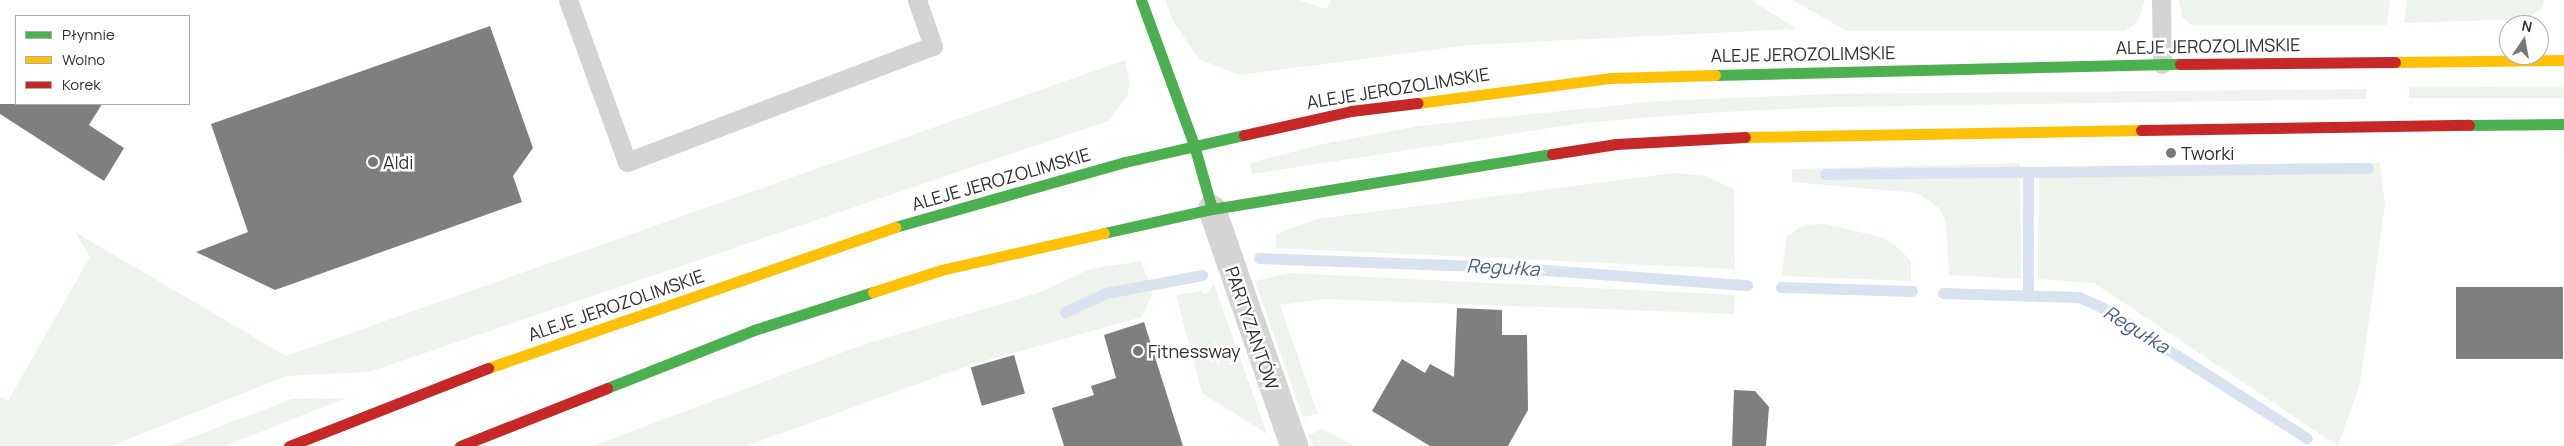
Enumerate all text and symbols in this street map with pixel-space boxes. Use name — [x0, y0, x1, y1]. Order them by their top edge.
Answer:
legend — [15, 15, 190, 105]
north arrow — [2499, 15, 2549, 65]
text: N — [2520, 15, 2534, 36]
text: Płynnie — [62, 24, 115, 45]
street label: ALEJE JEROZOLIMSKIE — [2115, 34, 2301, 58]
street label: ALEJE JEROZOLIMSKIE — [1710, 42, 1896, 66]
text: Wolno — [62, 49, 105, 70]
street label: ALEJE JEROZOLIMSKIE — [1305, 63, 1491, 113]
text: Korek — [62, 74, 101, 95]
place label: Tworki — [2181, 142, 2234, 164]
street label: ALEJE JEROZOLIMSKIE — [909, 143, 1093, 215]
marker: Tworki — [2165, 147, 2177, 159]
place label: Aldi — [383, 151, 413, 173]
marker: Aldi — [367, 156, 379, 168]
water label: Regułka — [1466, 255, 1540, 281]
street label: PARTYZANTÓW — [1221, 264, 1283, 392]
street label: ALEJE JEROZOLIMSKIE — [525, 265, 707, 345]
water label: Regułka — [2099, 301, 2173, 359]
place label: Fitnessway — [1148, 340, 1240, 362]
marker: Fitnessway — [1132, 345, 1144, 357]

